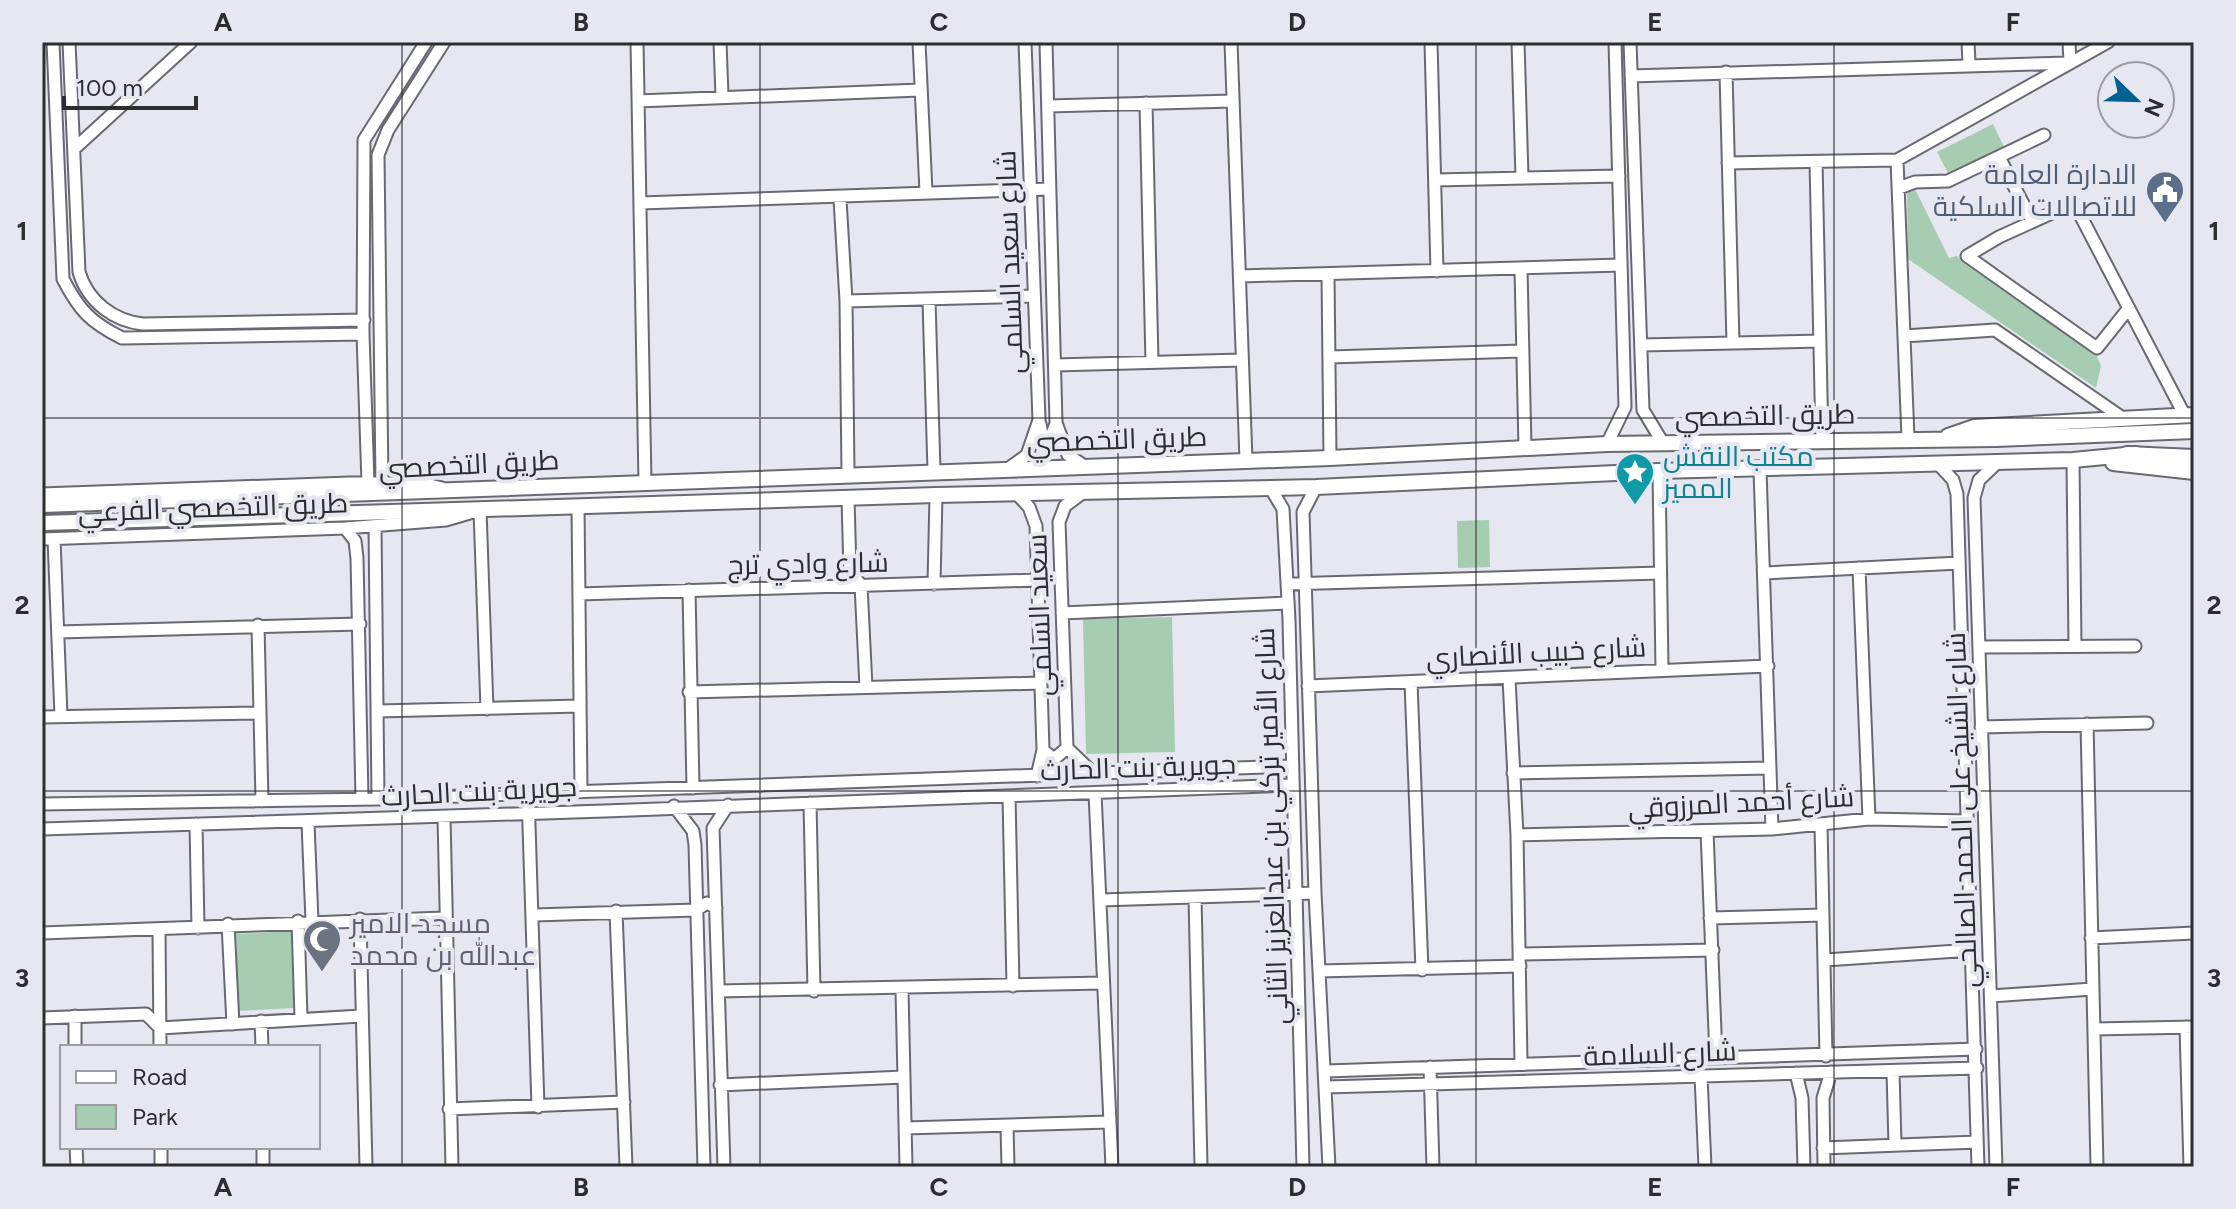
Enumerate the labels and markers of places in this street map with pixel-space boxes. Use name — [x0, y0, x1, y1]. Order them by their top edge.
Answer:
place label: الادارة العامة للاتصالات السلكية — [1933, 157, 2137, 223]
public building icon: الادارة العامة للاتصالات السلكية — [2144, 169, 2186, 224]
place label: مكتب النقش المميز — [1661, 439, 1814, 505]
place icon: مكتب النقش المميز — [1614, 451, 1656, 506]
place label: مسجد الامير عبدالله بن محمد — [348, 906, 536, 972]
mosque icon: مسجد الامير عبدالله بن محمد — [301, 918, 343, 973]

